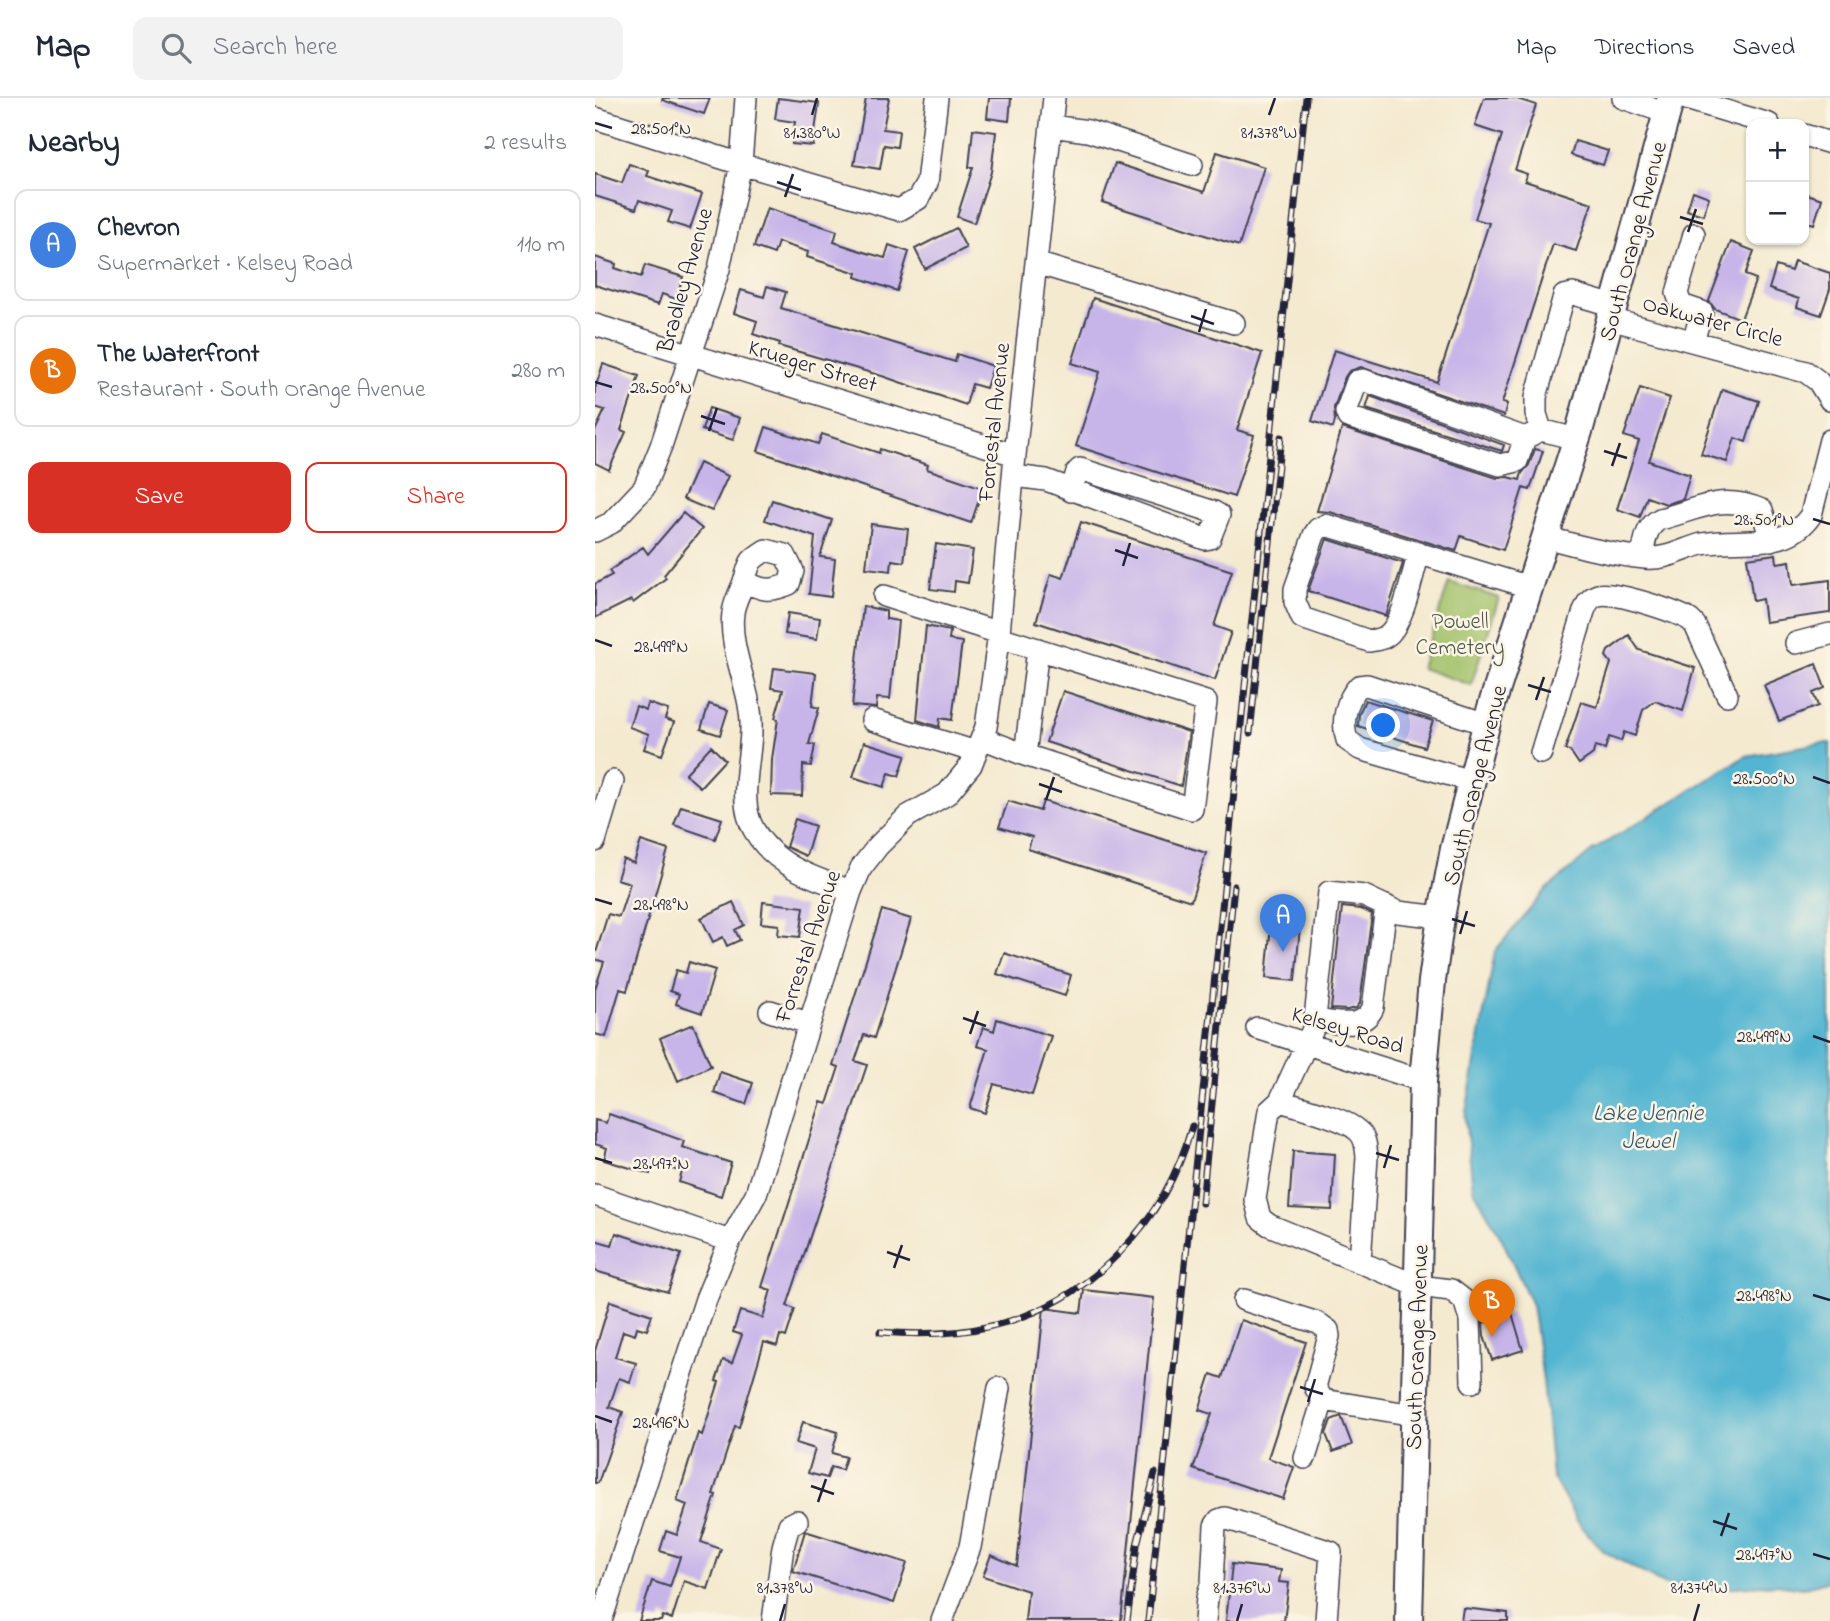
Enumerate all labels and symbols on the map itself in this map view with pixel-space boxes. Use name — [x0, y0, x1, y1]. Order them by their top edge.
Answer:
text: 28.501°N — [631, 117, 691, 143]
text: 81.380°W — [784, 121, 840, 147]
text: 81.378°W — [1241, 121, 1297, 147]
street label: South Orange Avenue — [1592, 138, 1678, 345]
street label: Bradley Avenue — [650, 204, 725, 359]
street label: Oakwater Circle — [1638, 288, 1787, 357]
street label: Krueger Street — [743, 332, 881, 404]
street label: Forrestal Avenue — [971, 340, 1020, 504]
text: 28.500°N — [630, 376, 692, 402]
text: 28.501°N — [1734, 508, 1794, 534]
park label: Powell Cemetery — [1415, 606, 1505, 667]
text: 28.499°N — [634, 635, 688, 661]
street label: South Orange Avenue — [1436, 681, 1518, 889]
your location — [1366, 708, 1400, 742]
text: 28.500°N — [1733, 767, 1795, 793]
street label: Forrestal Avenue — [767, 865, 851, 1029]
text: 28.498°N — [633, 893, 689, 919]
pin: A — [1260, 894, 1306, 952]
street label: Kelsey Road — [1286, 999, 1408, 1066]
text: 28.499°N — [1737, 1025, 1791, 1051]
water label: Lake Jennie Jewel — [1593, 1097, 1704, 1160]
text: 28.497°N — [633, 1152, 689, 1178]
street label: South Orange Avenue — [1398, 1243, 1440, 1450]
pin: B — [1469, 1279, 1515, 1337]
text: 28.498°N — [1736, 1284, 1792, 1310]
text: 28.496°N — [632, 1411, 690, 1437]
text: 28.497°N — [1736, 1543, 1792, 1569]
text: 81.378°W — [757, 1576, 813, 1602]
text: 81.376°W — [1213, 1576, 1271, 1602]
text: 81.374°W — [1670, 1576, 1728, 1602]

